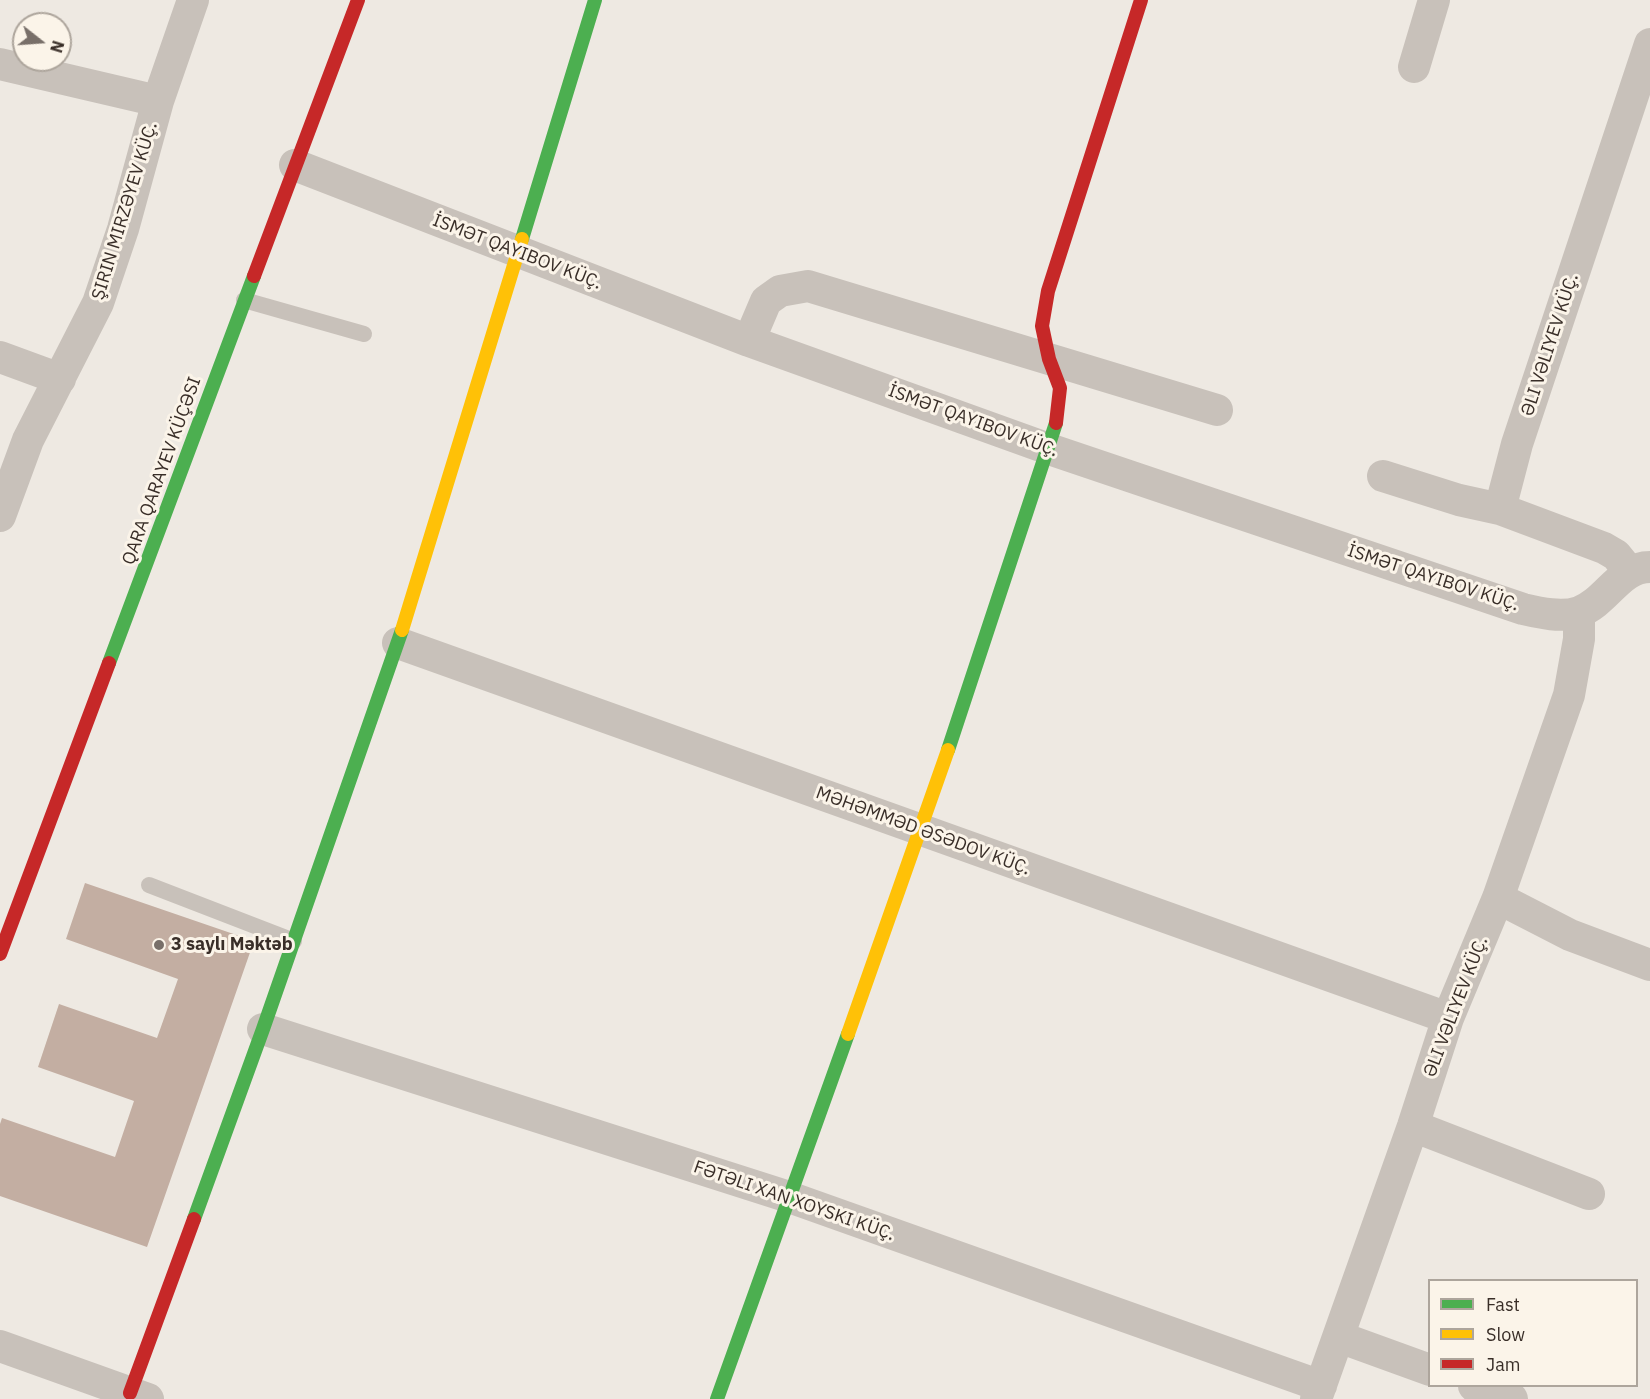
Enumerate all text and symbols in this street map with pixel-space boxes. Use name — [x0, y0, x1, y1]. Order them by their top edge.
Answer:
north arrow — [12, 12, 72, 72]
text: N — [46, 38, 69, 55]
street label: ŞIRIN MIRZƏYEV KÜÇ. — [88, 119, 162, 303]
street label: İSMƏT QAYIBOV KÜÇ. — [429, 210, 605, 294]
street label: ƏLI VƏLIYEV KÜÇ. — [1517, 271, 1583, 419]
street label: QARA QARAYEV KÜÇƏSI — [118, 374, 206, 568]
street label: İSMƏT QAYIBOV KÜÇ. — [885, 380, 1061, 462]
street label: İSMƏT QAYIBOV KÜÇ. — [1344, 540, 1522, 616]
street label: MƏHƏMMƏD ƏSƏDOV KÜÇ. — [813, 782, 1033, 880]
place label: 3 saylı Məktəb — [171, 934, 293, 956]
street label: ƏLI VƏLIYEV KÜÇ. — [1419, 934, 1493, 1080]
marker: 3 saylı Məktəb — [152, 938, 166, 952]
street label: FƏTƏLI XAN XOYSKI KÜÇ. — [691, 1156, 897, 1246]
legend — [1428, 1279, 1638, 1387]
text: Fast — [1486, 1293, 1520, 1316]
text: Slow — [1486, 1323, 1525, 1346]
text: Jam — [1486, 1353, 1521, 1376]

